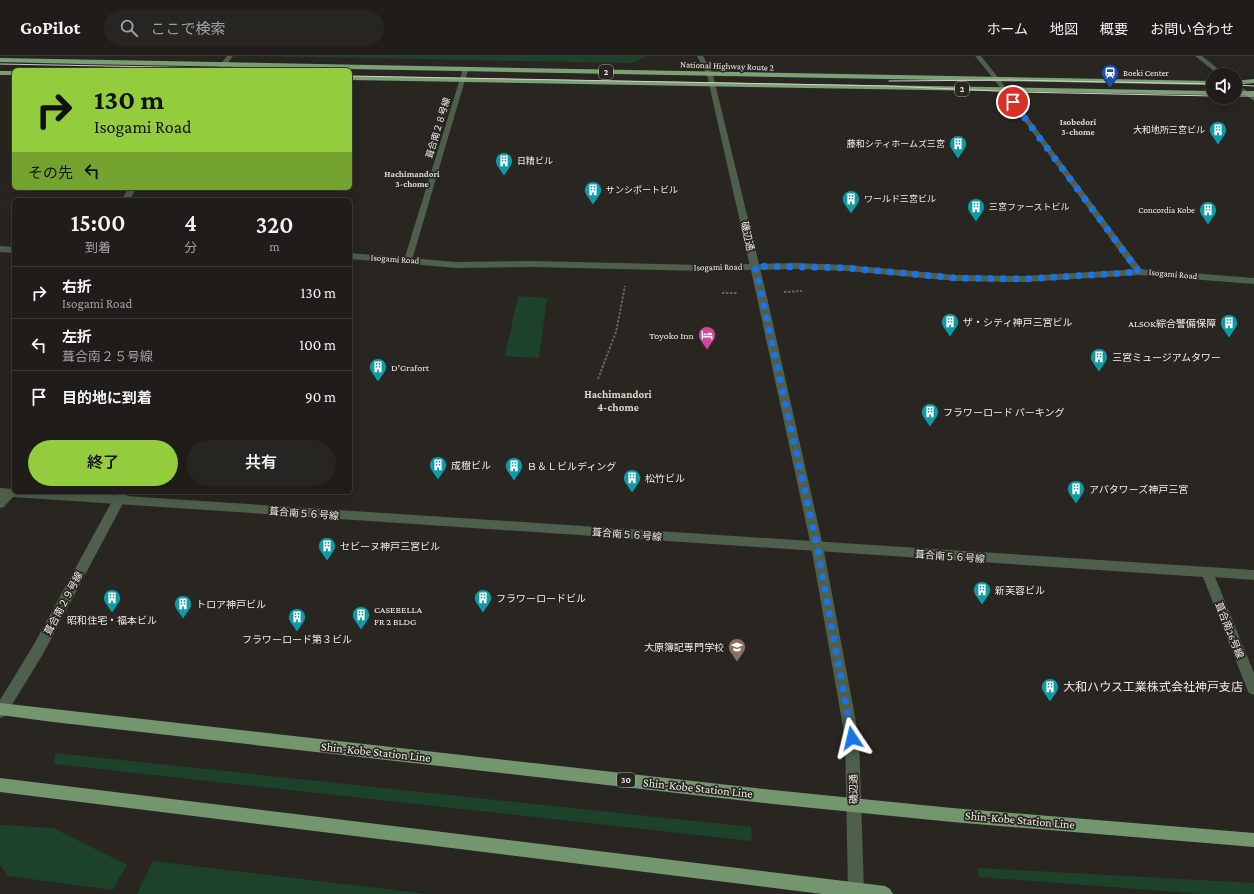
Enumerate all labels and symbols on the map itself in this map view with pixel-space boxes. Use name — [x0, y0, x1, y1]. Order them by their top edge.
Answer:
street label: National Highway Route 2 — [680, 59, 774, 73]
station icon: Boeki Center — [1100, 63, 1120, 88]
road number: 2 — [599, 65, 613, 79]
place label: Boeki Center — [1123, 68, 1170, 78]
road number: 2 — [955, 82, 969, 96]
pin — [996, 85, 1030, 119]
street label: 葺合南２８号線 — [424, 95, 452, 160]
district label: Isobedori 3-chome — [1060, 117, 1097, 137]
building icon: 大和地所三宮ビル — [1208, 120, 1228, 145]
place label: 大和地所三宮ビル — [1133, 125, 1205, 135]
building icon: 藤和シティホームズ三宮 — [948, 134, 968, 159]
place label: 藤和シティホームズ三宮 — [847, 139, 945, 149]
building icon: 日精ビル — [494, 151, 514, 176]
place label: 日精ビル — [517, 155, 553, 166]
district label: Hachimandori 3-chome — [384, 169, 440, 189]
building icon: サンシポートビル — [583, 180, 603, 205]
place label: サンシポートビル — [606, 185, 678, 195]
building icon: ワールド三宮ビル — [841, 189, 861, 214]
place label: ワールド三宮ビル — [864, 194, 936, 204]
building icon: 三宮ファーストビル — [966, 197, 986, 222]
building icon: Concordia Kobe — [1198, 200, 1218, 225]
place label: 三宮ファーストビル — [989, 202, 1070, 212]
place label: Concordia Kobe — [1138, 205, 1195, 215]
street label: 磯辺通 — [739, 220, 756, 252]
street label: Isogami Road — [370, 252, 420, 266]
street label: Isogami Road — [694, 262, 743, 272]
street label: Isogami Road — [1148, 267, 1198, 281]
building icon: ザ・シティ神戸三宮ビル — [940, 312, 960, 337]
building icon: ALSOK綜合警備保障 — [1219, 313, 1239, 338]
place label: ザ・シティ神戸三宮ビル — [963, 317, 1072, 328]
place label: ALSOK綜合警備保障 — [1128, 318, 1216, 329]
hotel icon: Toyoko Inn — [697, 325, 717, 350]
place label: Toyoko Inn — [649, 330, 695, 341]
building icon: 三宮ミュージアムタワー — [1089, 347, 1109, 372]
place label: 三宮ミュージアムタワー — [1112, 352, 1221, 363]
building icon: D'Grafort — [368, 357, 388, 382]
place label: D'Grafort — [391, 362, 430, 373]
district label: Hachimandori 4-chome — [584, 388, 653, 413]
building icon: フラワーロード パーキング — [920, 402, 940, 427]
place label: フラワーロード パーキング — [943, 407, 1065, 418]
building icon: 成樹ビル — [428, 455, 448, 480]
building icon: Ｂ＆Ｌビルディング — [504, 456, 524, 481]
place label: 成樹ビル — [451, 460, 491, 471]
place label: Ｂ＆Ｌビルディング — [527, 461, 616, 472]
building icon: 松竹ビル — [622, 468, 642, 493]
place label: 松竹ビル — [645, 473, 685, 484]
building icon: アパタワーズ神戸三宮 — [1066, 479, 1086, 504]
place label: アパタワーズ神戸三宮 — [1089, 484, 1188, 495]
street label: 葺合南５６号線 — [269, 506, 339, 521]
street label: 葺合南５６号線 — [592, 527, 662, 542]
building icon: セビーヌ神戸三宮ビル — [317, 536, 337, 561]
place label: セビーヌ神戸三宮ビル — [340, 541, 440, 552]
street label: 葺合南５６号線 — [915, 549, 985, 564]
street label: 葺合南２９号線 — [42, 570, 85, 637]
building icon: 新芙蓉ビル — [972, 580, 992, 605]
place label: 新芙蓉ビル — [995, 585, 1045, 596]
building icon: 昭和住宅・福本ビル — [102, 588, 122, 613]
building icon: フラワーロードビル — [473, 588, 493, 613]
place label: フラワーロードビル — [496, 593, 586, 604]
building icon: トロア神戸ビル — [173, 594, 193, 619]
place label: トロア神戸ビル — [196, 599, 266, 610]
street label: 葺合南26号線 — [1213, 600, 1246, 660]
place label: CASEBELLA FR 2 BLDG — [374, 604, 422, 627]
building icon: CASEBELLA FR 2 BLDG — [351, 605, 371, 630]
building icon: フラワーロード第３ビル — [287, 607, 307, 632]
place label: 昭和住宅・福本ビル — [67, 615, 157, 626]
place label: フラワーロード第３ビル — [242, 634, 352, 645]
school or university icon: 大原簿記専門学校 — [727, 637, 747, 662]
place label: 大原簿記専門学校 — [644, 642, 724, 653]
building icon: 大和ハウス工業株式会社神戸支店 — [1040, 677, 1060, 702]
place label: 大和ハウス工業株式会社神戸支店 — [1063, 680, 1243, 694]
position arrow — [831, 717, 873, 759]
street label: Shin-Kobe Station Line — [321, 739, 431, 765]
road number: 30 — [617, 773, 635, 787]
street label: 磯辺通 — [848, 774, 859, 804]
street label: Shin-Kobe Station Line — [643, 775, 753, 801]
street label: Shin-Kobe Station Line — [965, 808, 1075, 832]

